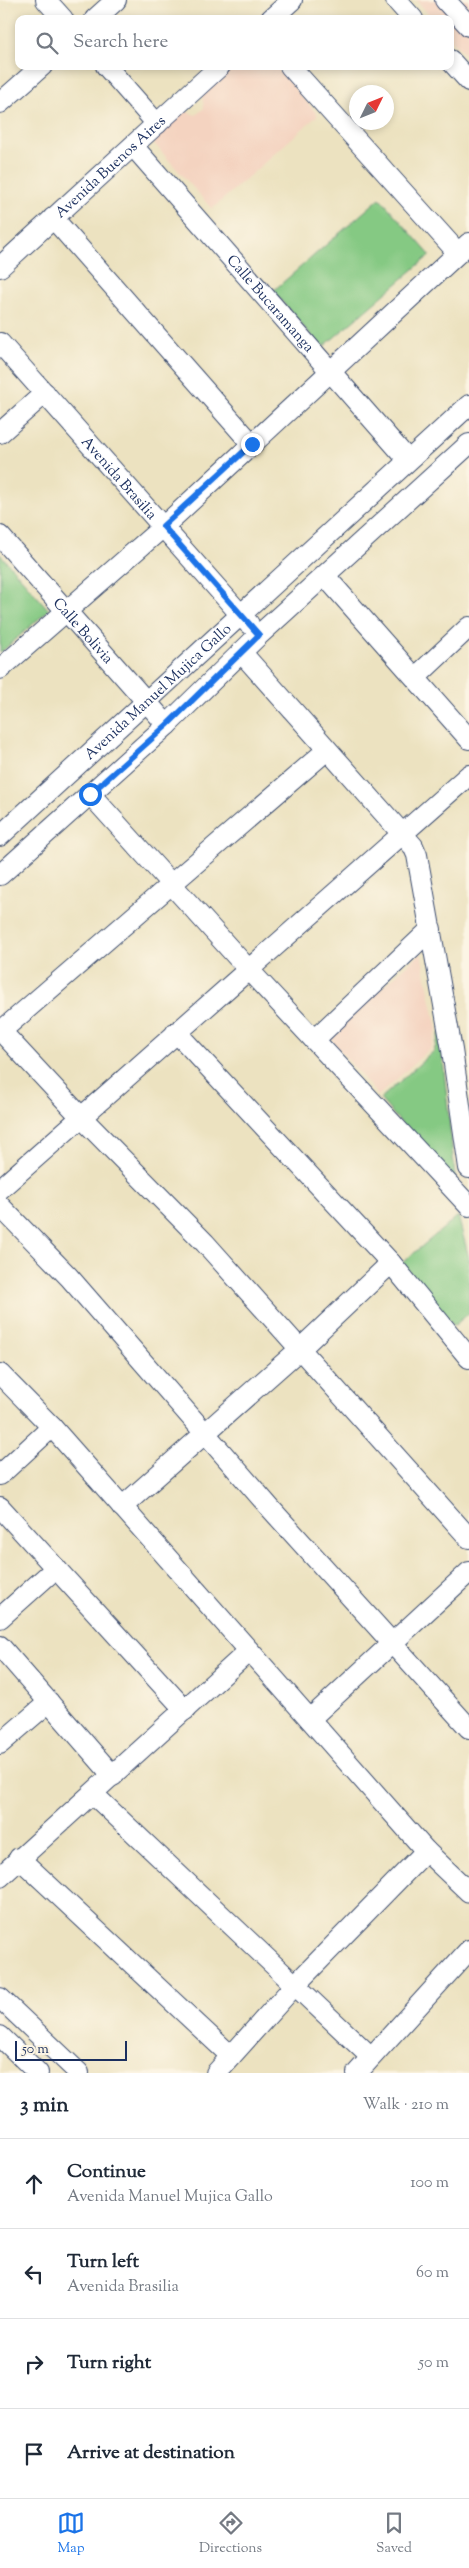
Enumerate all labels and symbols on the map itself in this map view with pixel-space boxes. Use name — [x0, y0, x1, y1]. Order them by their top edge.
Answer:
north arrow — [349, 85, 394, 130]
street label: Avenida Buenos Aires — [51, 111, 171, 224]
street label: Calle Bucaramanga — [221, 251, 318, 358]
street label: Avenida Brasilia — [76, 432, 161, 525]
route end — [241, 433, 264, 456]
street label: Calle Bolivia — [47, 594, 117, 669]
street label: Avenida Manuel Mujica Gallo — [80, 619, 237, 765]
route start — [79, 783, 102, 806]
scale bar — [15, 2038, 128, 2061]

